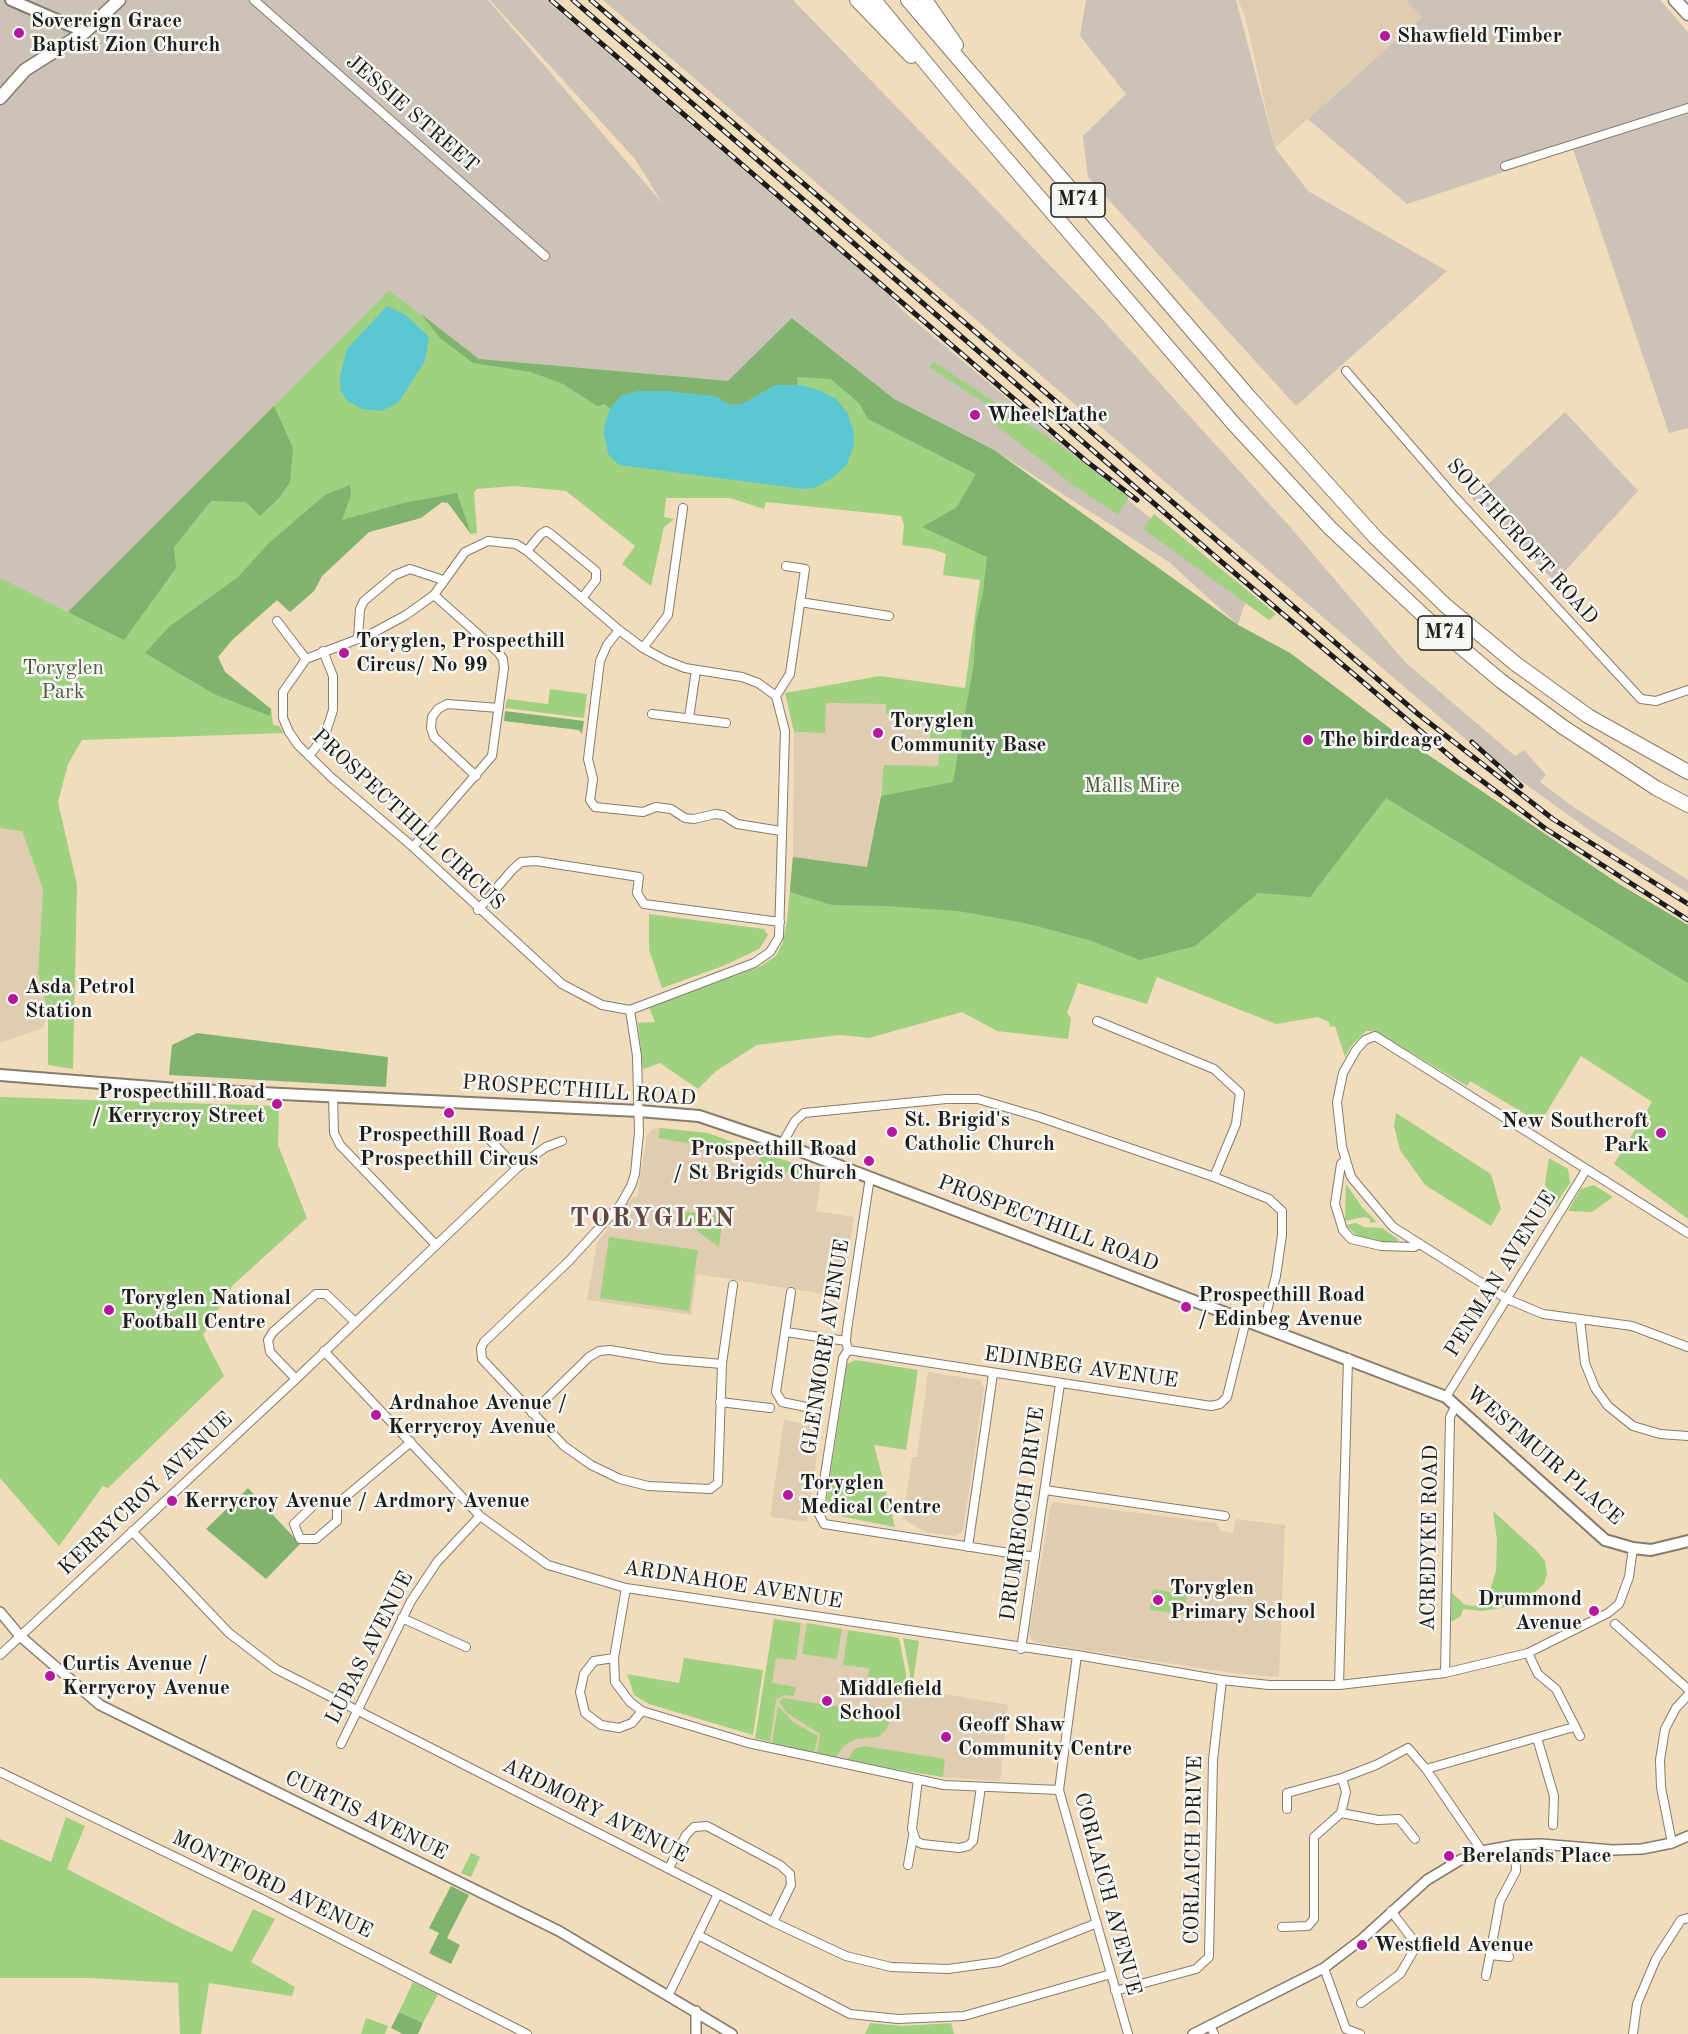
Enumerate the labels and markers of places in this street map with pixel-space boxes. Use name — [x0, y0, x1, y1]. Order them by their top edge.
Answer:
place label: Sovereign Grace Baptist Zion Church — [31, 8, 220, 58]
place label: Shawfield Timber — [1397, 23, 1562, 49]
marker: Sovereign Grace Baptist Zion Church — [12, 26, 26, 40]
marker: Shawfield Timber — [1378, 29, 1392, 43]
place label: Wheel Lathe — [987, 402, 1108, 428]
marker: Wheel Lathe — [968, 408, 982, 422]
place label: Toryglen, Prospecthill Circus/ No 99 — [356, 628, 565, 678]
marker: Toryglen, Prospecthill Circus/ No 99 — [337, 646, 351, 660]
place label: Toryglen Community Base — [890, 708, 1047, 758]
marker: Toryglen Community Base — [871, 726, 885, 740]
place label: The birdcage — [1320, 727, 1442, 753]
marker: The birdcage — [1301, 733, 1315, 747]
place label: Asda Petrol Station — [25, 974, 135, 1024]
marker: Asda Petrol Station — [6, 992, 20, 1006]
place label: Prospecthill Road / Kerrycroy Street — [92, 1079, 265, 1129]
marker: Prospecthill Road / Kerrycroy Street — [270, 1097, 284, 1111]
marker: Prospecthill Road / Prospecthill Circus — [442, 1106, 456, 1120]
place label: St. Brigid's Catholic Church — [904, 1107, 1055, 1157]
place label: New Southcroft Park — [1502, 1108, 1649, 1158]
place label: Prospecthill Road / Prospecthill Circus — [358, 1122, 540, 1172]
marker: St. Brigid's Catholic Church — [885, 1125, 899, 1139]
marker: New Southcroft Park — [1654, 1126, 1668, 1140]
place label: Prospecthill Road / St Brigids Church — [673, 1136, 857, 1186]
marker: Prospecthill Road / St Brigids Church — [862, 1154, 876, 1168]
place label: Prospecthill Road / Edinbeg Avenue — [1198, 1282, 1365, 1332]
place label: Toryglen National Football Centre — [121, 1285, 291, 1335]
marker: Prospecthill Road / Edinbeg Avenue — [1179, 1300, 1193, 1314]
marker: Toryglen National Football Centre — [102, 1303, 116, 1317]
place label: Ardnahoe Avenue / Kerrycroy Avenue — [388, 1390, 567, 1440]
marker: Ardnahoe Avenue / Kerrycroy Avenue — [369, 1408, 383, 1422]
place label: Toryglen Medical Centre — [800, 1470, 941, 1520]
place label: Kerrycroy Avenue / Ardmory Avenue — [184, 1488, 530, 1514]
marker: Toryglen Medical Centre — [781, 1488, 795, 1502]
marker: Kerrycroy Avenue / Ardmory Avenue — [165, 1494, 179, 1508]
place label: Toryglen Primary School — [1170, 1575, 1316, 1625]
place label: Drummond Avenue — [1478, 1586, 1582, 1636]
marker: Toryglen Primary School — [1151, 1593, 1165, 1607]
marker: Drummond Avenue — [1587, 1604, 1601, 1618]
place label: Curtis Avenue / Kerrycroy Avenue — [62, 1651, 230, 1701]
marker: Curtis Avenue / Kerrycroy Avenue — [43, 1669, 57, 1683]
place label: Middlefield School — [839, 1676, 942, 1726]
marker: Middlefield School — [820, 1694, 834, 1708]
place label: Geoff Shaw Community Centre — [958, 1712, 1132, 1762]
marker: Geoff Shaw Community Centre — [939, 1730, 953, 1744]
place label: Berelands Place — [1461, 1843, 1611, 1869]
marker: Berelands Place — [1442, 1849, 1456, 1863]
place label: Westfield Avenue — [1374, 1932, 1534, 1958]
marker: Westfield Avenue — [1355, 1938, 1369, 1952]

